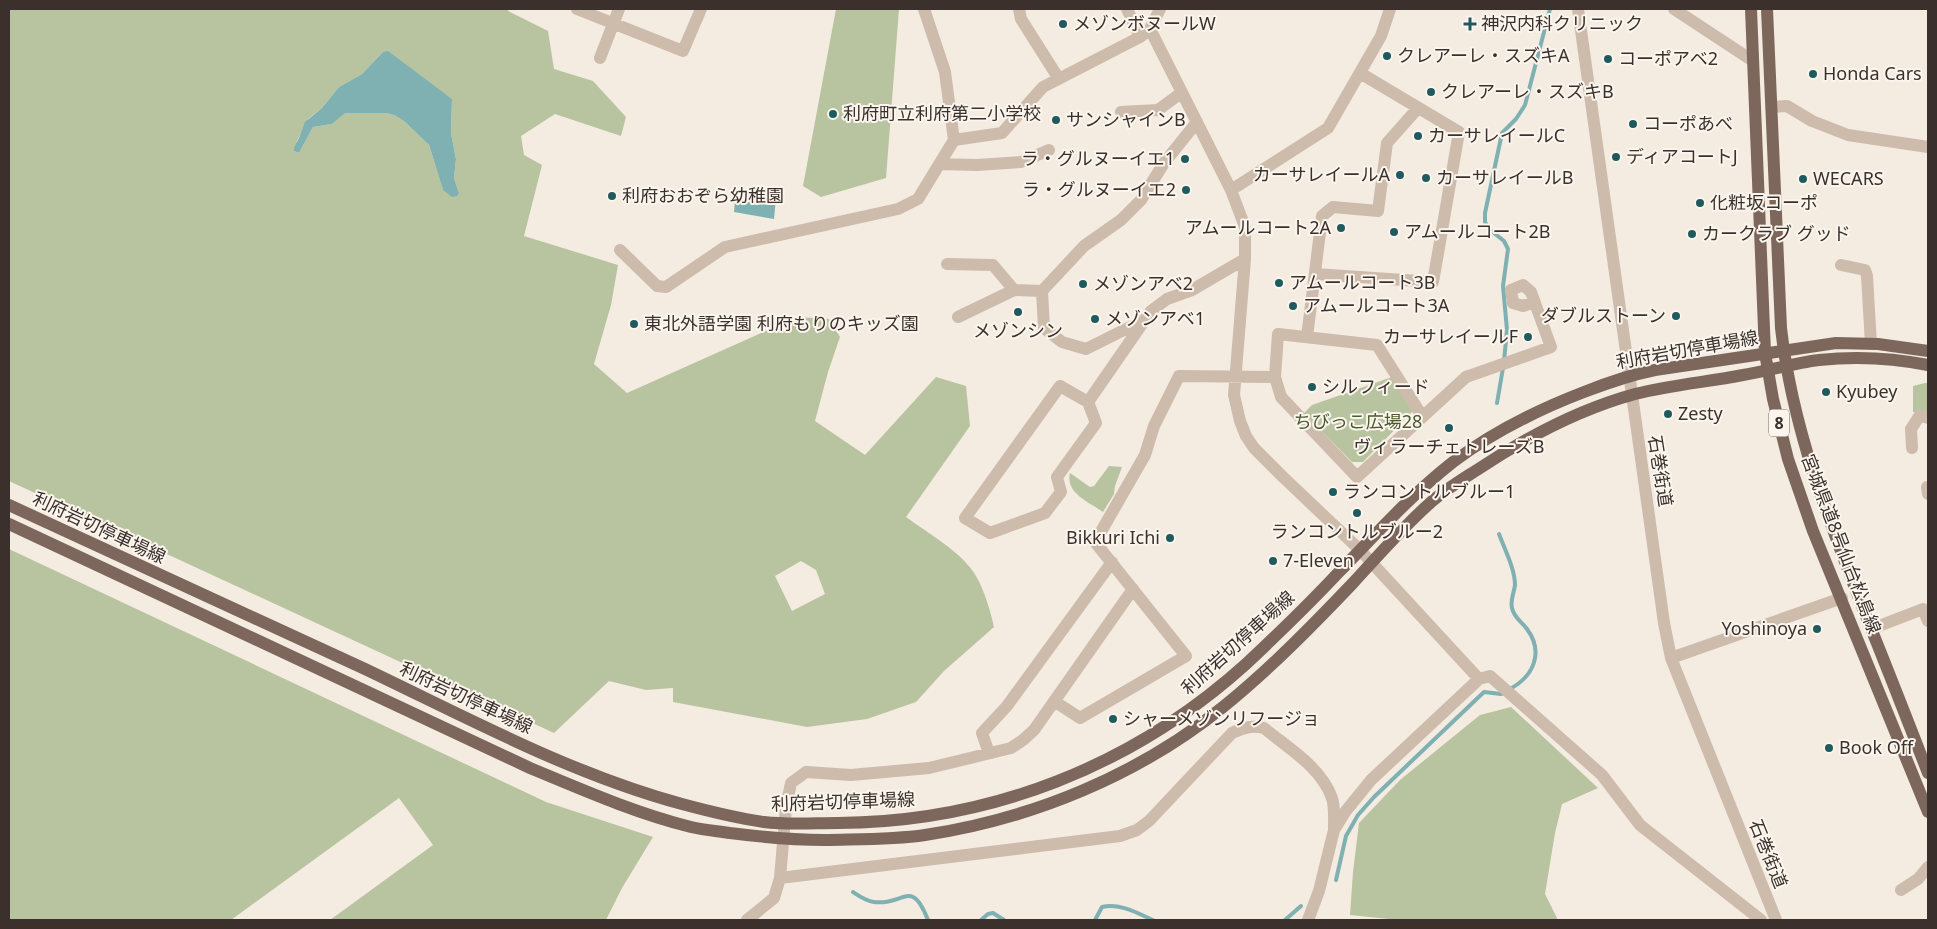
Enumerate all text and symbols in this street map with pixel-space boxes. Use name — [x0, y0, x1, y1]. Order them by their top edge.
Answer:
place label: メゾンボヌールW — [1073, 11, 1216, 35]
place label: 神沢内科クリニック — [1481, 11, 1643, 35]
marker: 神沢内科クリニック — [1463, 17, 1477, 31]
marker: メゾンボヌールW — [1057, 18, 1069, 30]
place label: クレアーレ・スズキA — [1397, 43, 1570, 67]
place label: コーポアベ2 — [1618, 46, 1718, 70]
marker: クレアーレ・スズキA — [1381, 50, 1393, 62]
marker: コーポアベ2 — [1602, 53, 1614, 65]
place label: Honda Cars — [1823, 61, 1922, 85]
marker: Honda Cars — [1807, 68, 1819, 80]
place label: クレアーレ・スズキB — [1441, 79, 1614, 103]
marker: クレアーレ・スズキB — [1425, 86, 1437, 98]
place label: 利府町立利府第二小学校 — [843, 101, 1041, 125]
place label: サンシャインB — [1066, 107, 1186, 131]
marker: 利府町立利府第二小学校 — [827, 108, 839, 120]
place label: コーポあべ — [1643, 111, 1733, 135]
marker: サンシャインB — [1050, 114, 1062, 126]
marker: コーポあべ — [1627, 118, 1639, 130]
place label: カーサレイールC — [1428, 123, 1565, 147]
marker: カーサレイールC — [1412, 130, 1424, 142]
place label: ディアコートJ — [1626, 144, 1738, 168]
place label: ラ・グルヌーイエ1 — [1021, 146, 1175, 170]
marker: ディアコートJ — [1610, 151, 1622, 163]
marker: ラ・グルヌーイエ1 — [1179, 153, 1191, 165]
place label: カーサレイールA — [1253, 162, 1390, 186]
place label: カーサレイールB — [1436, 165, 1573, 189]
place label: WECARS — [1813, 166, 1884, 190]
marker: カーサレイールA — [1394, 169, 1406, 181]
marker: カーサレイールB — [1420, 172, 1432, 184]
marker: WECARS — [1797, 173, 1809, 185]
place label: ラ・グルヌーイエ2 — [1022, 177, 1176, 201]
place label: 利府おおぞら幼稚園 — [622, 183, 784, 207]
marker: ラ・グルヌーイエ2 — [1180, 184, 1192, 196]
marker: 利府おおぞら幼稚園 — [606, 190, 618, 202]
place label: 化粧坂コーポ — [1710, 190, 1818, 214]
marker: 化粧坂コーポ — [1694, 197, 1706, 209]
place label: アムールコート2A — [1185, 215, 1331, 239]
place label: アムールコート2B — [1404, 219, 1550, 243]
place label: カークラブ グッド — [1702, 221, 1851, 245]
marker: アムールコート2A — [1335, 222, 1347, 234]
marker: アムールコート2B — [1388, 226, 1400, 238]
marker: カークラブ グッド — [1686, 228, 1698, 240]
place label: アムールコート3B — [1289, 270, 1435, 294]
place label: メゾンアベ2 — [1093, 271, 1193, 295]
marker: アムールコート3B — [1273, 277, 1285, 289]
marker: メゾンアベ2 — [1077, 278, 1089, 290]
place label: アムールコート3A — [1303, 293, 1450, 317]
marker: アムールコート3A — [1287, 300, 1299, 312]
place label: ダブルストーン — [1541, 303, 1666, 327]
marker: メゾンシン — [1012, 306, 1024, 318]
place label: メゾンアベ1 — [1105, 306, 1205, 330]
marker: ダブルストーン — [1670, 310, 1682, 322]
place label: 東北外語学園 利府もりのキッズ園 — [644, 311, 919, 335]
marker: メゾンアベ1 — [1089, 313, 1101, 325]
marker: 東北外語学園 利府もりのキッズ園 — [628, 318, 640, 330]
place label: メゾンシン — [973, 318, 1063, 342]
place label: カーサレイールF — [1383, 324, 1518, 348]
street label: 利府岩切停車場線 — [1614, 325, 1760, 373]
marker: カーサレイールF — [1522, 331, 1534, 343]
place label: シルフィード — [1322, 374, 1430, 398]
place label: Kyubey — [1836, 379, 1898, 403]
marker: シルフィード — [1306, 381, 1318, 393]
marker: Kyubey — [1820, 386, 1832, 398]
place label: Zesty — [1678, 401, 1724, 425]
marker: Zesty — [1662, 408, 1674, 420]
park label: ちびっこ広場28 — [1294, 409, 1422, 433]
road number: 8 — [1769, 409, 1789, 436]
marker: ヴィラーチェトレーズB — [1443, 422, 1455, 434]
street label: 石巻街道 — [1644, 433, 1678, 508]
place label: ヴィラーチェトレーズB — [1354, 434, 1544, 458]
street label: 宮城県道8号仙台松島線 — [1797, 451, 1887, 637]
place label: ランコントルブルー1 — [1343, 479, 1515, 503]
street label: 利府岩切停車場線 — [29, 486, 170, 568]
marker: ランコントルブルー1 — [1327, 486, 1339, 498]
marker: ランコントルブルー2 — [1351, 507, 1363, 519]
place label: ランコントルブルー2 — [1271, 519, 1443, 543]
place label: Bikkuri Ichi — [1066, 525, 1160, 549]
marker: Bikkuri Ichi — [1164, 532, 1176, 544]
place label: 7-Eleven — [1283, 548, 1354, 572]
marker: 7-Eleven — [1267, 555, 1279, 567]
street label: 利府岩切停車場線 — [1176, 585, 1299, 699]
place label: Yoshinoya — [1722, 616, 1807, 640]
marker: Yoshinoya — [1811, 623, 1823, 635]
street label: 利府岩切停車場線 — [396, 656, 537, 738]
place label: シャーメゾンリフージョ — [1123, 706, 1320, 730]
marker: シャーメゾンリフージョ — [1107, 713, 1119, 725]
place label: Book Off — [1839, 735, 1915, 759]
marker: Book Off — [1823, 742, 1835, 754]
street label: 利府岩切停車場線 — [771, 786, 915, 816]
street label: 石巻街道 — [1744, 816, 1794, 891]

